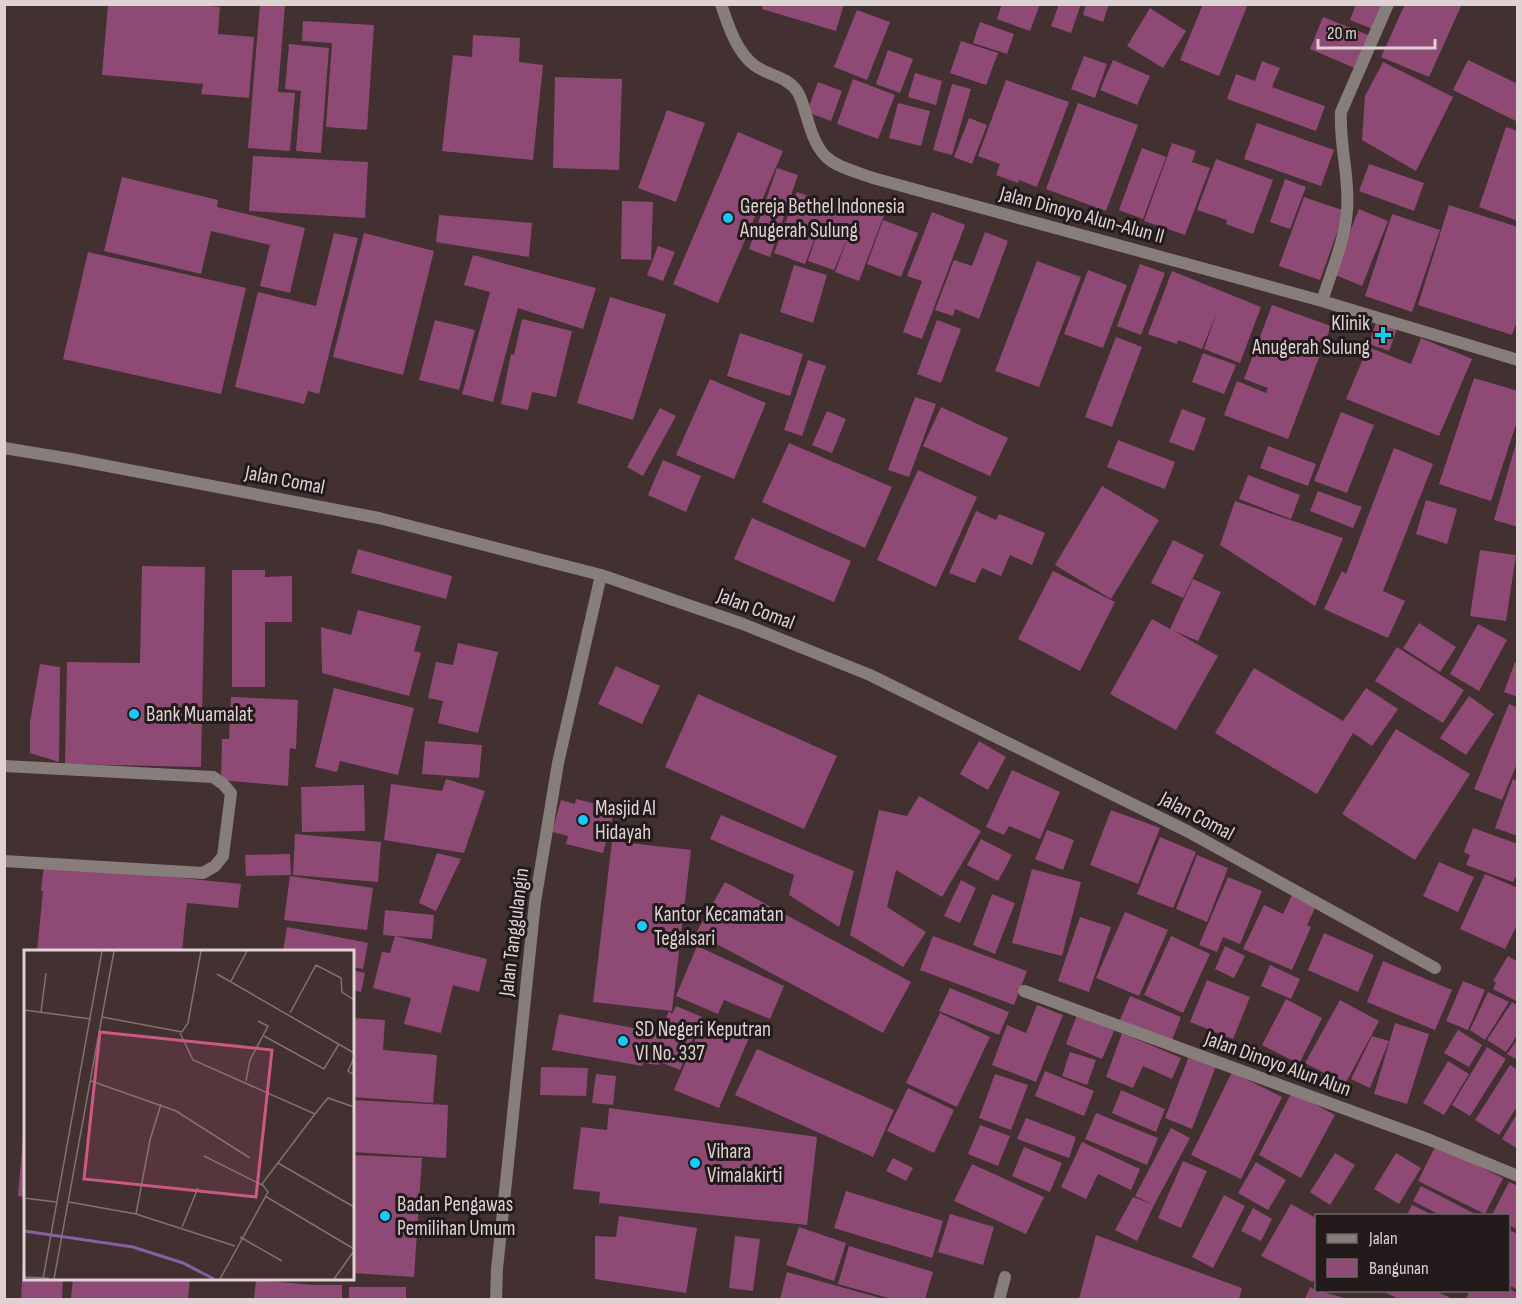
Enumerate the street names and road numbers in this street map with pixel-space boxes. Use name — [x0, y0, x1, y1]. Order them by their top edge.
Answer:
street label: Jalan Dinoyo Alun-Alun II — [996, 181, 1167, 249]
street label: Jalan Comal — [242, 460, 327, 500]
street label: Jalan Comal — [713, 582, 798, 635]
street label: Jalan Comal — [1155, 786, 1239, 846]
street label: Jalan Tanggulangin — [494, 867, 534, 998]
street label: Jalan Dinoyo Alun Alun — [1201, 1026, 1354, 1102]

